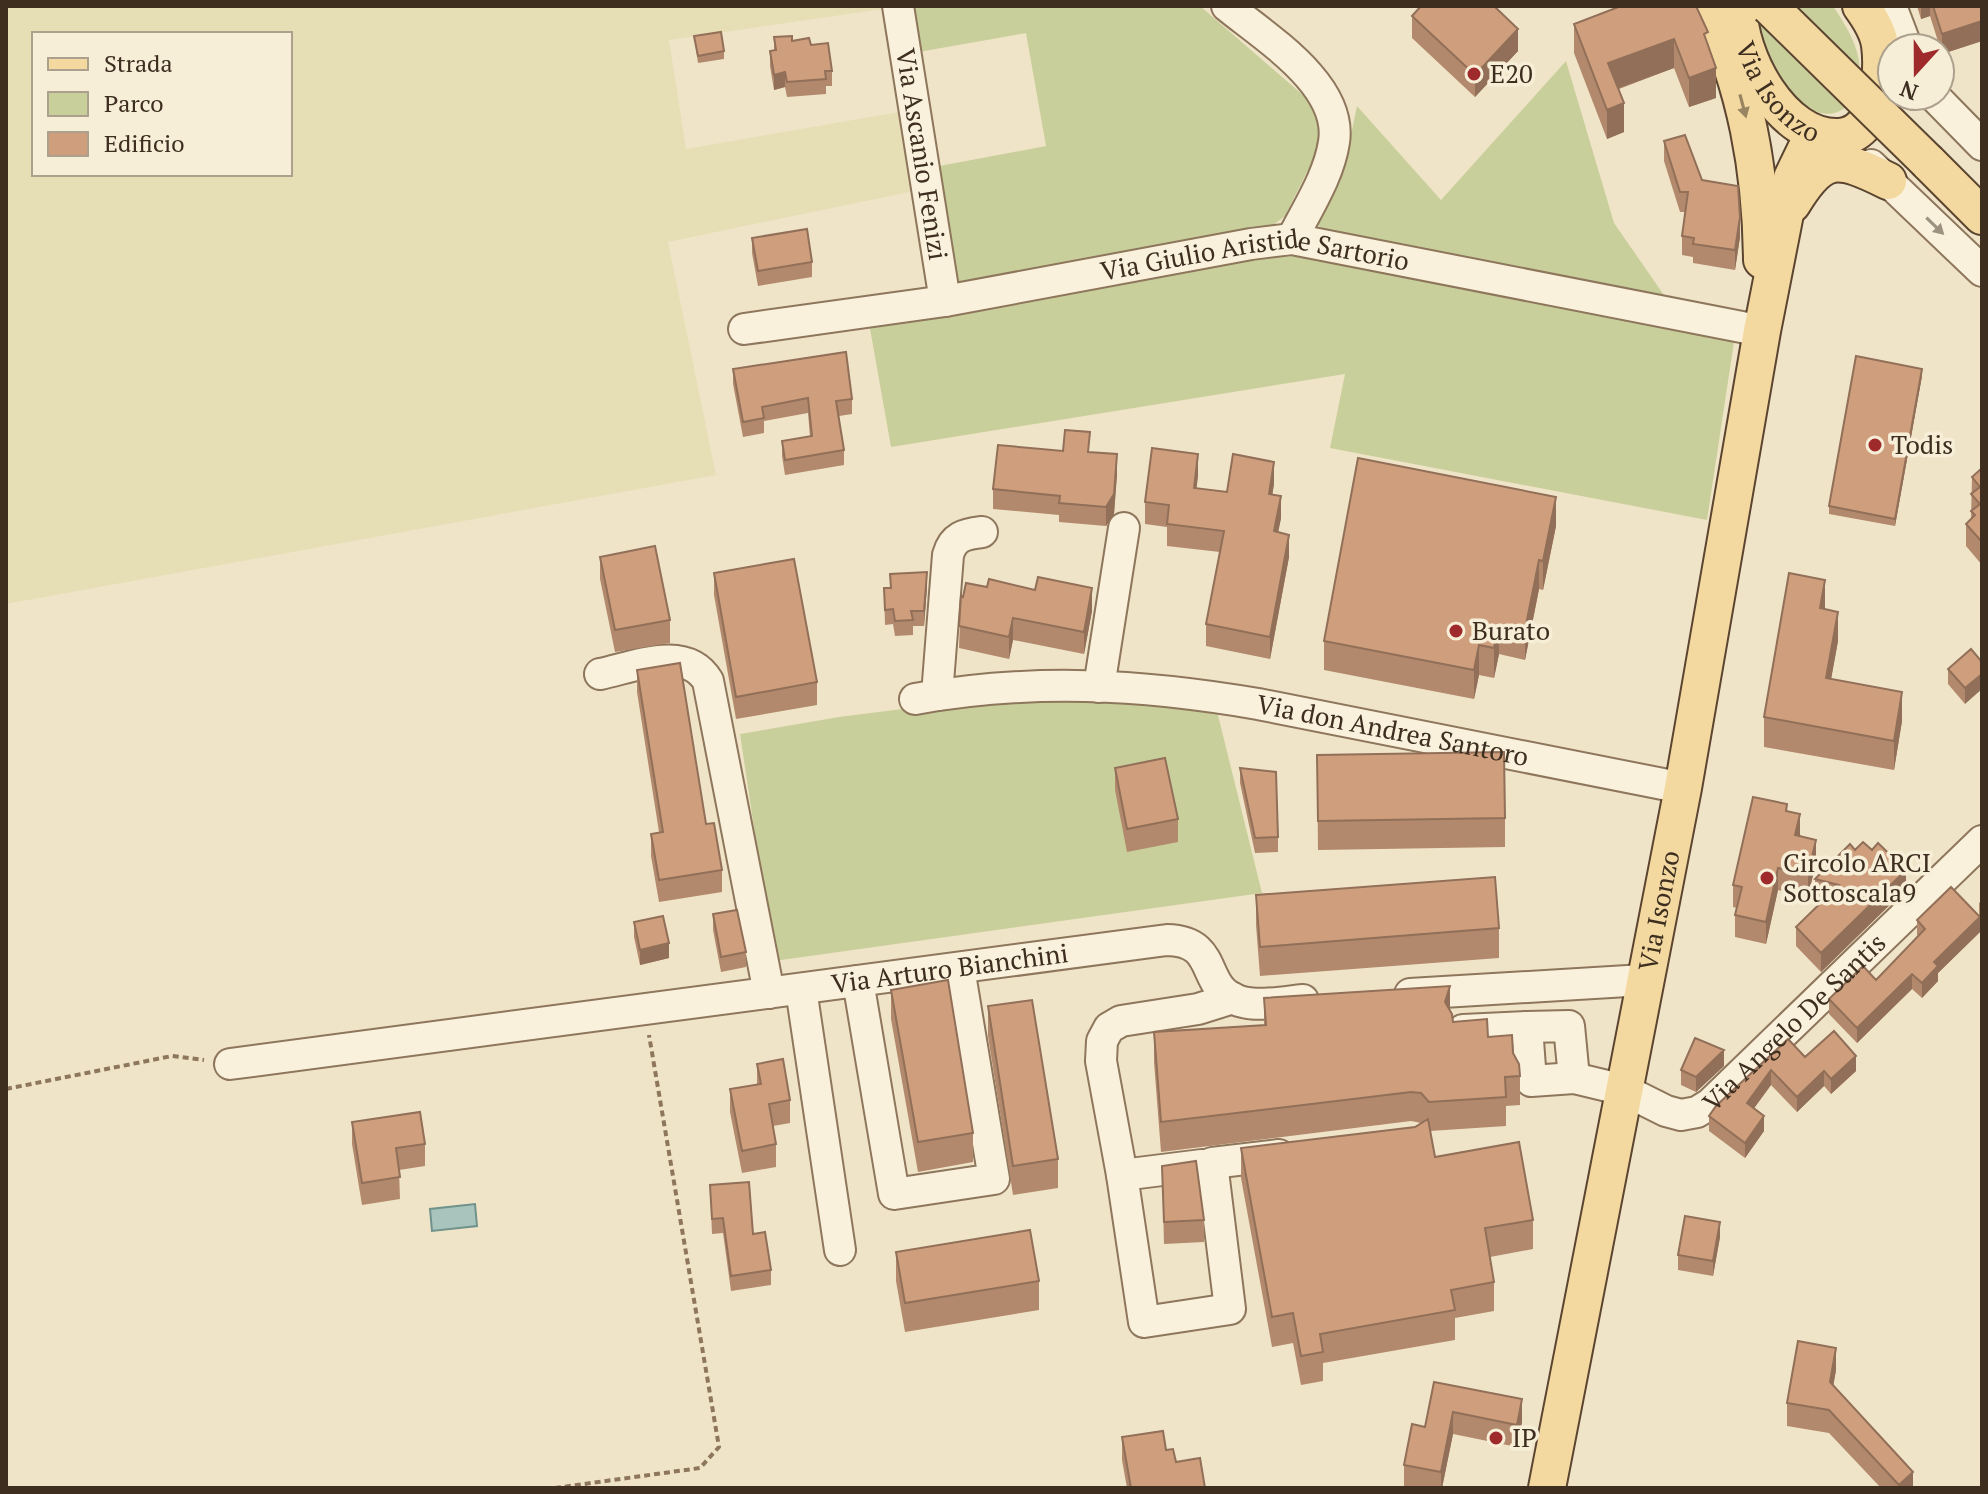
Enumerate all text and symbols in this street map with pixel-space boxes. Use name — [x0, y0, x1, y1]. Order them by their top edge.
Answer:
legend — [32, 32, 292, 176]
north arrow — [1876, 32, 1956, 112]
street label: Via Isonzo — [1729, 37, 1825, 149]
street label: Via Ascanio Fenizi — [889, 46, 956, 262]
text: Strada — [104, 47, 173, 79]
place label: E20 — [1490, 56, 1533, 90]
marker: E20 — [1465, 65, 1483, 83]
text: N — [1895, 74, 1922, 108]
text: Parco — [104, 87, 164, 119]
one-way arrow — [1738, 93, 1750, 118]
text: Edificio — [104, 127, 185, 159]
one-way arrow — [1925, 216, 1944, 235]
street label: Via Giulio Aristide Sartorio — [1098, 220, 1412, 288]
place label: Todis — [1891, 427, 1953, 461]
marker: Todis — [1866, 436, 1884, 454]
place label: Burato — [1472, 613, 1550, 647]
marker: Burato — [1447, 622, 1465, 640]
street label: Via don Andrea Santoro — [1254, 686, 1532, 773]
place label: Circolo ARCI Sottoscala9 — [1783, 845, 1931, 909]
street label: Via Isonzo — [1630, 847, 1686, 974]
marker: Circolo ARCI Sottoscala9 — [1758, 869, 1776, 887]
street label: Via Angelo De Santis — [1695, 925, 1892, 1118]
street label: Via Arturo Bianchini — [829, 935, 1070, 1000]
place label: IP — [1512, 1420, 1537, 1454]
marker: IP — [1487, 1429, 1505, 1447]

